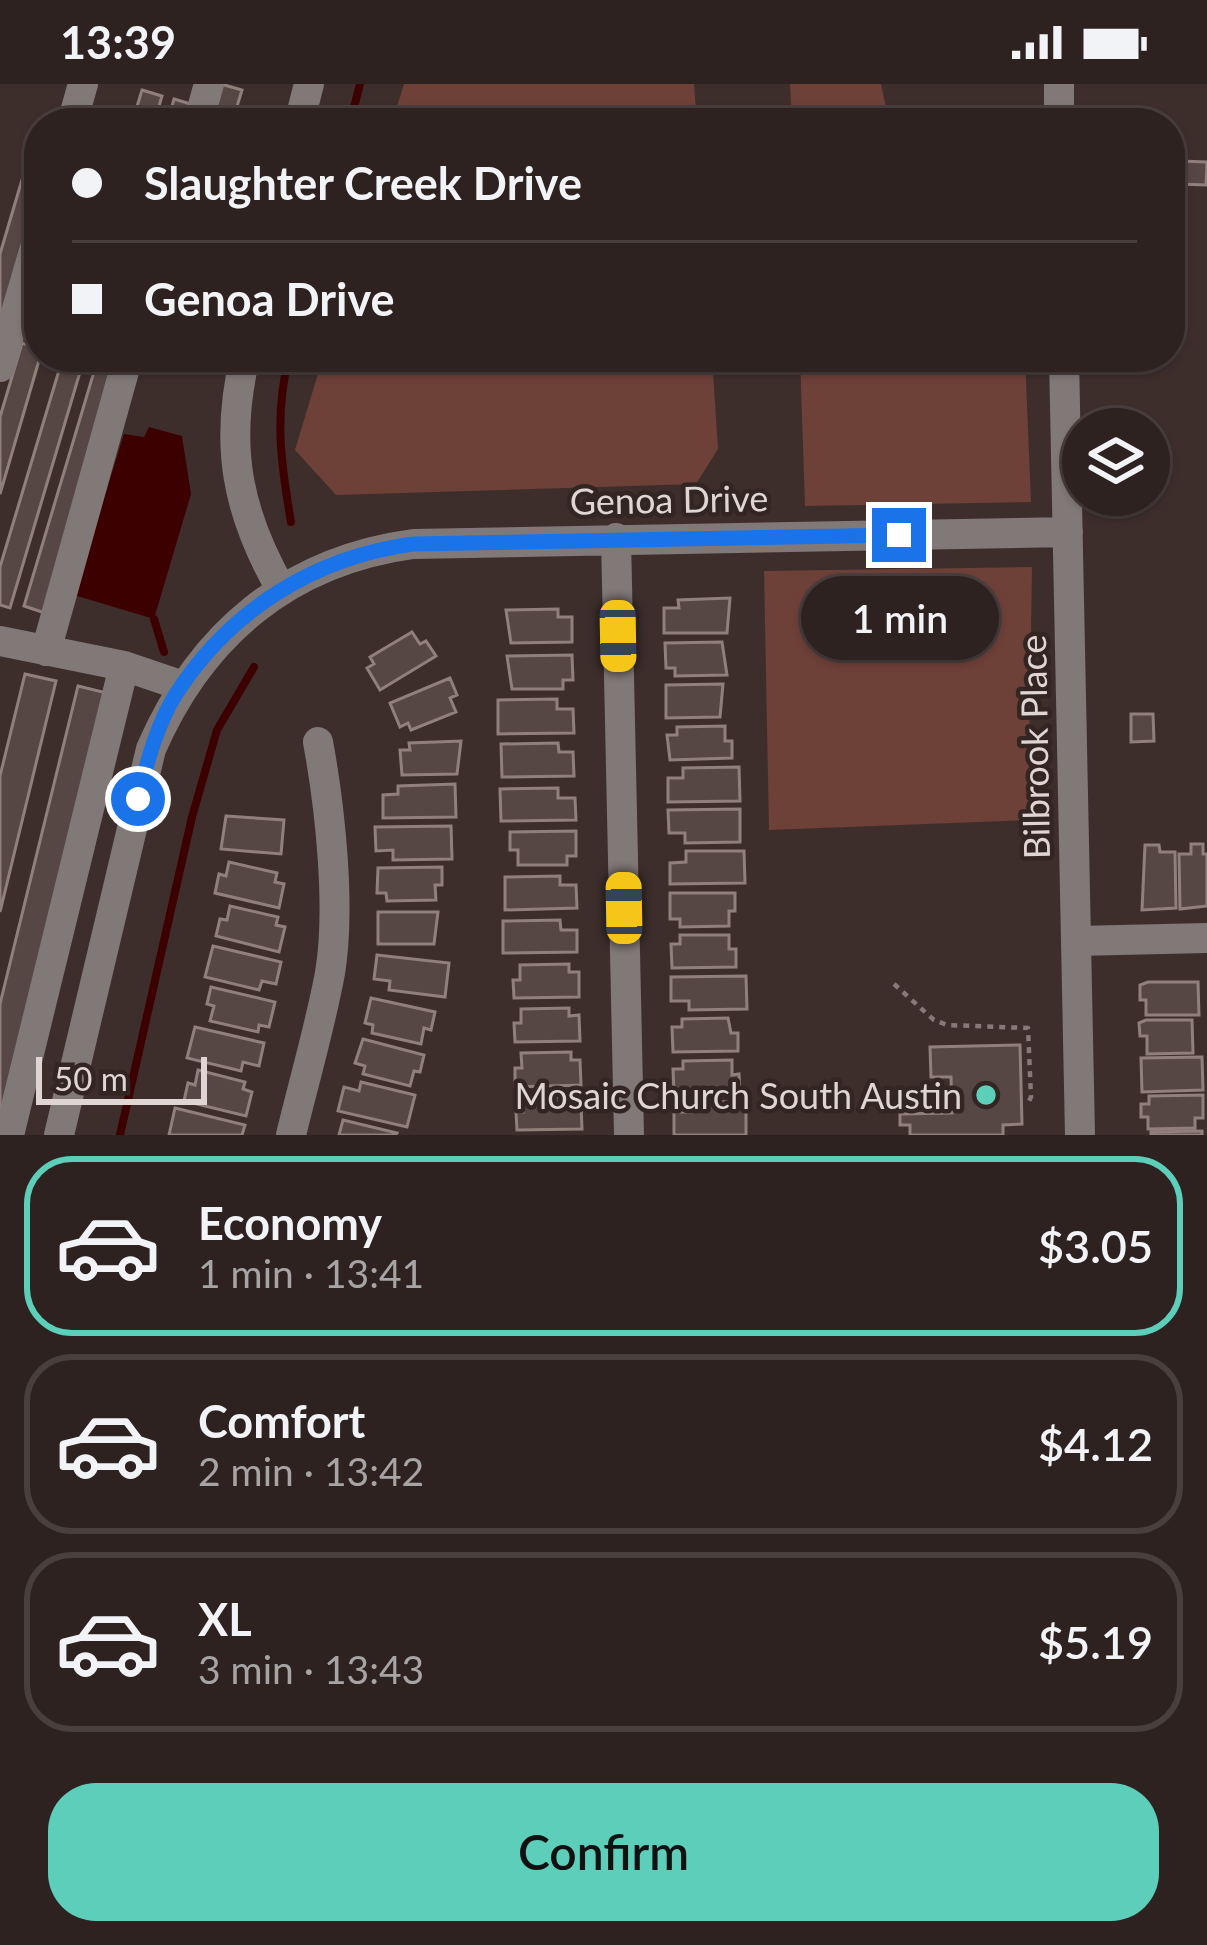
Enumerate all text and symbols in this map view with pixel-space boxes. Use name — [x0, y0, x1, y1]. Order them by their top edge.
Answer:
text: 13:39 — [60, 15, 176, 69]
text: Slaughter Creek Drive — [144, 156, 582, 210]
text: Genoa Drive — [144, 272, 395, 326]
map controls — [1062, 408, 1170, 516]
button: layers — [1062, 408, 1170, 516]
street label: Genoa Drive — [569, 475, 769, 523]
route end — [872, 508, 926, 562]
callout: 1 min — [800, 577, 998, 661]
text: 1 min — [852, 595, 948, 641]
car — [599, 600, 637, 672]
street label: Bilbrook Place — [1010, 634, 1058, 860]
route start — [111, 772, 165, 826]
car — [605, 872, 643, 944]
scale bar — [36, 1051, 207, 1104]
text: 50 m — [54, 1058, 128, 1098]
place label: Mosaic Church South Austin — [514, 1073, 962, 1117]
marker: Mosaic Church South Austin — [973, 1082, 999, 1108]
icon: car — [54, 1192, 162, 1300]
text: Economy — [198, 1196, 382, 1250]
text: $3.05 — [1038, 1219, 1153, 1273]
text: 1 min · 13:41 — [198, 1250, 424, 1296]
icon: car — [54, 1390, 162, 1498]
text: Comfort — [198, 1394, 365, 1448]
text: $4.12 — [1038, 1417, 1153, 1471]
text: 2 min · 13:42 — [198, 1448, 424, 1494]
icon: car — [54, 1588, 162, 1696]
text: XL — [198, 1592, 252, 1646]
text: $5.19 — [1038, 1615, 1153, 1669]
text: 3 min · 13:43 — [198, 1646, 424, 1692]
button: Confirm — [48, 1783, 1159, 1921]

